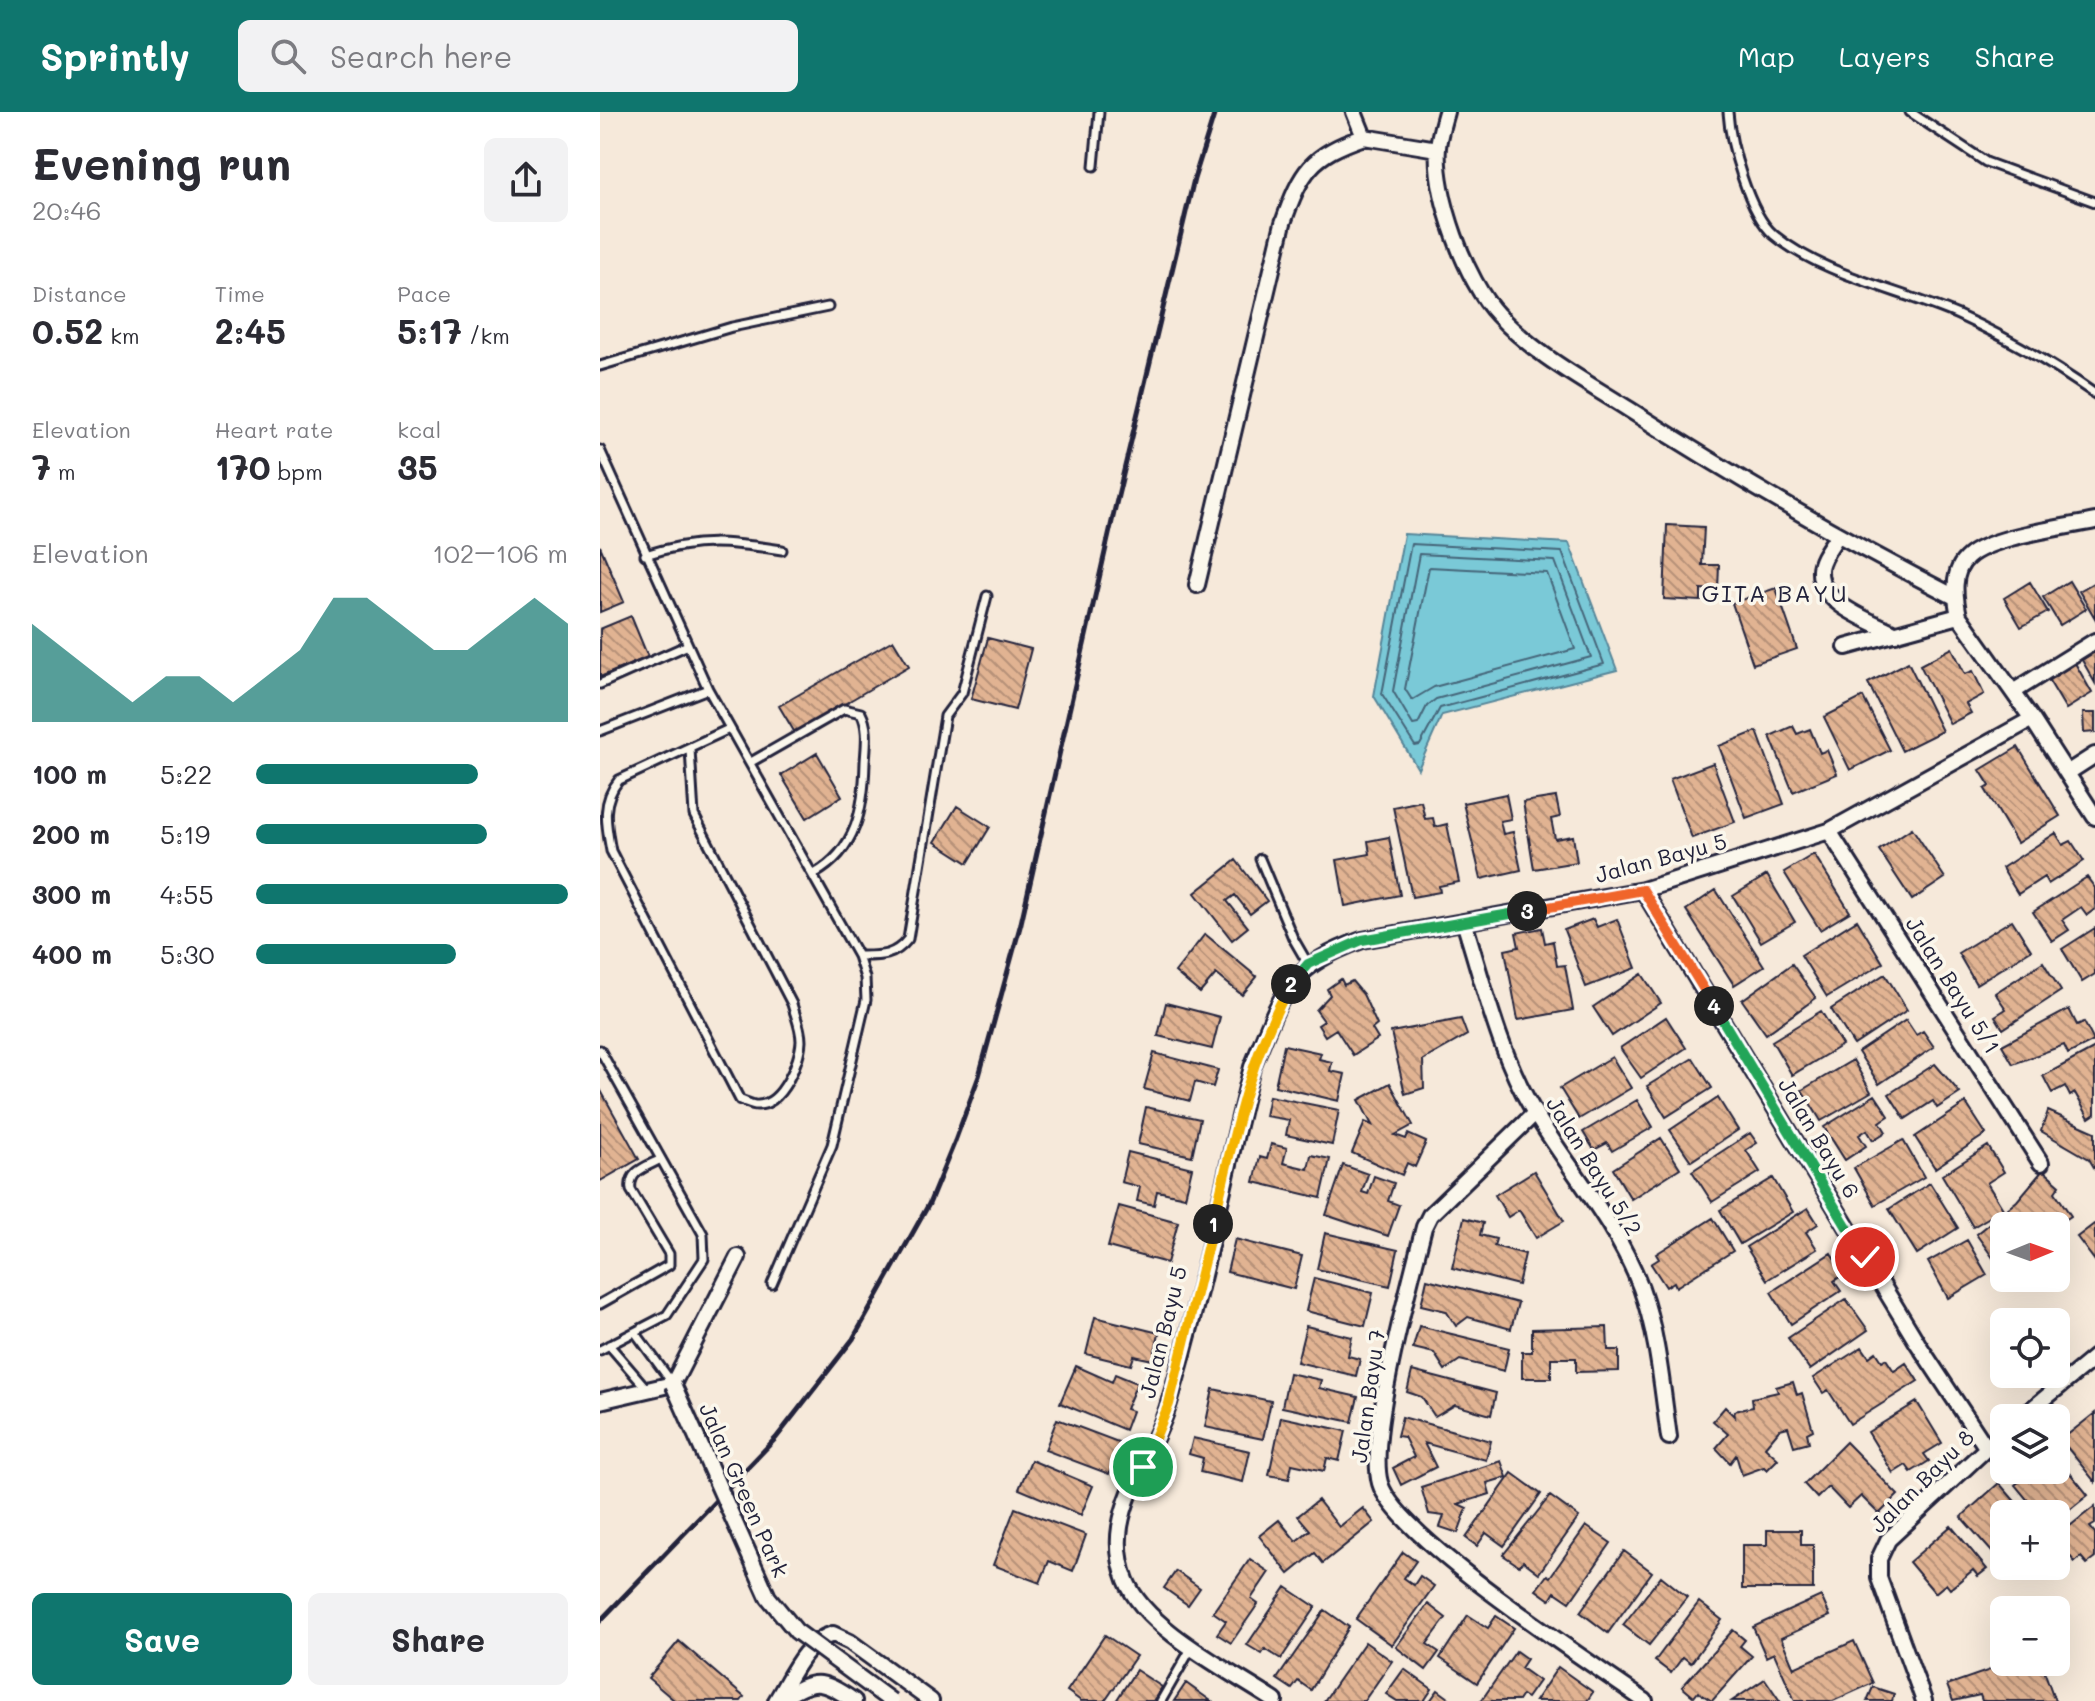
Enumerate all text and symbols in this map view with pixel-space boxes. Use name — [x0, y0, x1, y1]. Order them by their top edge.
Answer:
search box — [238, 20, 798, 92]
text: Sprintly — [40, 31, 190, 81]
icon: search — [266, 34, 310, 78]
text: Search here — [330, 36, 512, 76]
text: Map — [1738, 38, 1795, 74]
text: Layers — [1839, 38, 1931, 74]
text: Share — [1975, 38, 2055, 74]
text: Evening run — [32, 134, 291, 191]
button: share — [484, 138, 568, 222]
text: 20:46 — [32, 193, 102, 227]
text: Distance — [32, 279, 127, 308]
text: Time — [215, 279, 265, 308]
text: Pace — [397, 279, 451, 308]
text: 0.52 — [32, 308, 103, 353]
text: 2:45 — [215, 308, 286, 353]
text: 5:17 — [397, 308, 462, 353]
text: km — [103, 321, 139, 350]
text: /km — [462, 321, 510, 350]
text: Elevation — [32, 415, 131, 444]
text: Heart rate — [215, 415, 333, 444]
text: kcal — [397, 415, 441, 444]
text: 7 — [32, 444, 51, 489]
text: 170 — [215, 444, 271, 489]
text: 35 — [397, 444, 438, 489]
text: m — [51, 457, 76, 486]
text: bpm — [271, 457, 323, 486]
text: Elevation — [32, 536, 149, 570]
text: 102–106 m — [432, 536, 568, 570]
district label: GITA BAYU — [1701, 577, 1849, 608]
text: 100 m — [32, 757, 107, 791]
text: 5:22 — [160, 757, 212, 791]
text: 200 m — [32, 817, 110, 851]
text: 5:19 — [160, 817, 210, 851]
street label: Jalan Bayu 5 — [1592, 826, 1730, 889]
text: 300 m — [32, 877, 111, 911]
text: 4:55 — [160, 877, 214, 911]
pin: 3 — [1507, 891, 1547, 931]
text: 3 — [1520, 896, 1534, 925]
street label: Jalan Bayu 5/1 — [1900, 911, 2007, 1059]
text: 400 m — [32, 937, 112, 971]
text: 5:30 — [160, 937, 215, 971]
pin: 2 — [1271, 964, 1311, 1004]
text: 2 — [1285, 969, 1297, 998]
pin: 4 — [1694, 986, 1734, 1026]
text: 4 — [1707, 991, 1721, 1020]
street label: Jalan Bayu 6 — [1772, 1072, 1867, 1203]
street label: Jalan Bayu 5/2 — [1540, 1091, 1649, 1241]
pin: 1 — [1193, 1204, 1233, 1244]
text: 1 — [1208, 1209, 1218, 1238]
north arrow — [1990, 1212, 2070, 1292]
map controls — [1990, 1212, 2070, 1676]
pin — [1831, 1223, 1899, 1291]
icon: check — [1843, 1235, 1887, 1279]
street label: Jalan Bayu 5 — [1132, 1263, 1193, 1401]
button: locate — [1990, 1308, 2070, 1388]
street label: Jalan Bayu 7 — [1344, 1327, 1391, 1464]
street label: Jalan Green Park — [693, 1398, 796, 1582]
button: layers — [1990, 1404, 2070, 1484]
street label: Jalan Bayu 8 — [1863, 1422, 1980, 1539]
pin — [1109, 1433, 1177, 1501]
icon: arrive — [1121, 1445, 1165, 1489]
button: + — [1990, 1500, 2070, 1580]
button: Save — [32, 1593, 292, 1685]
button: Share — [308, 1593, 568, 1685]
button: − — [1990, 1596, 2070, 1676]

